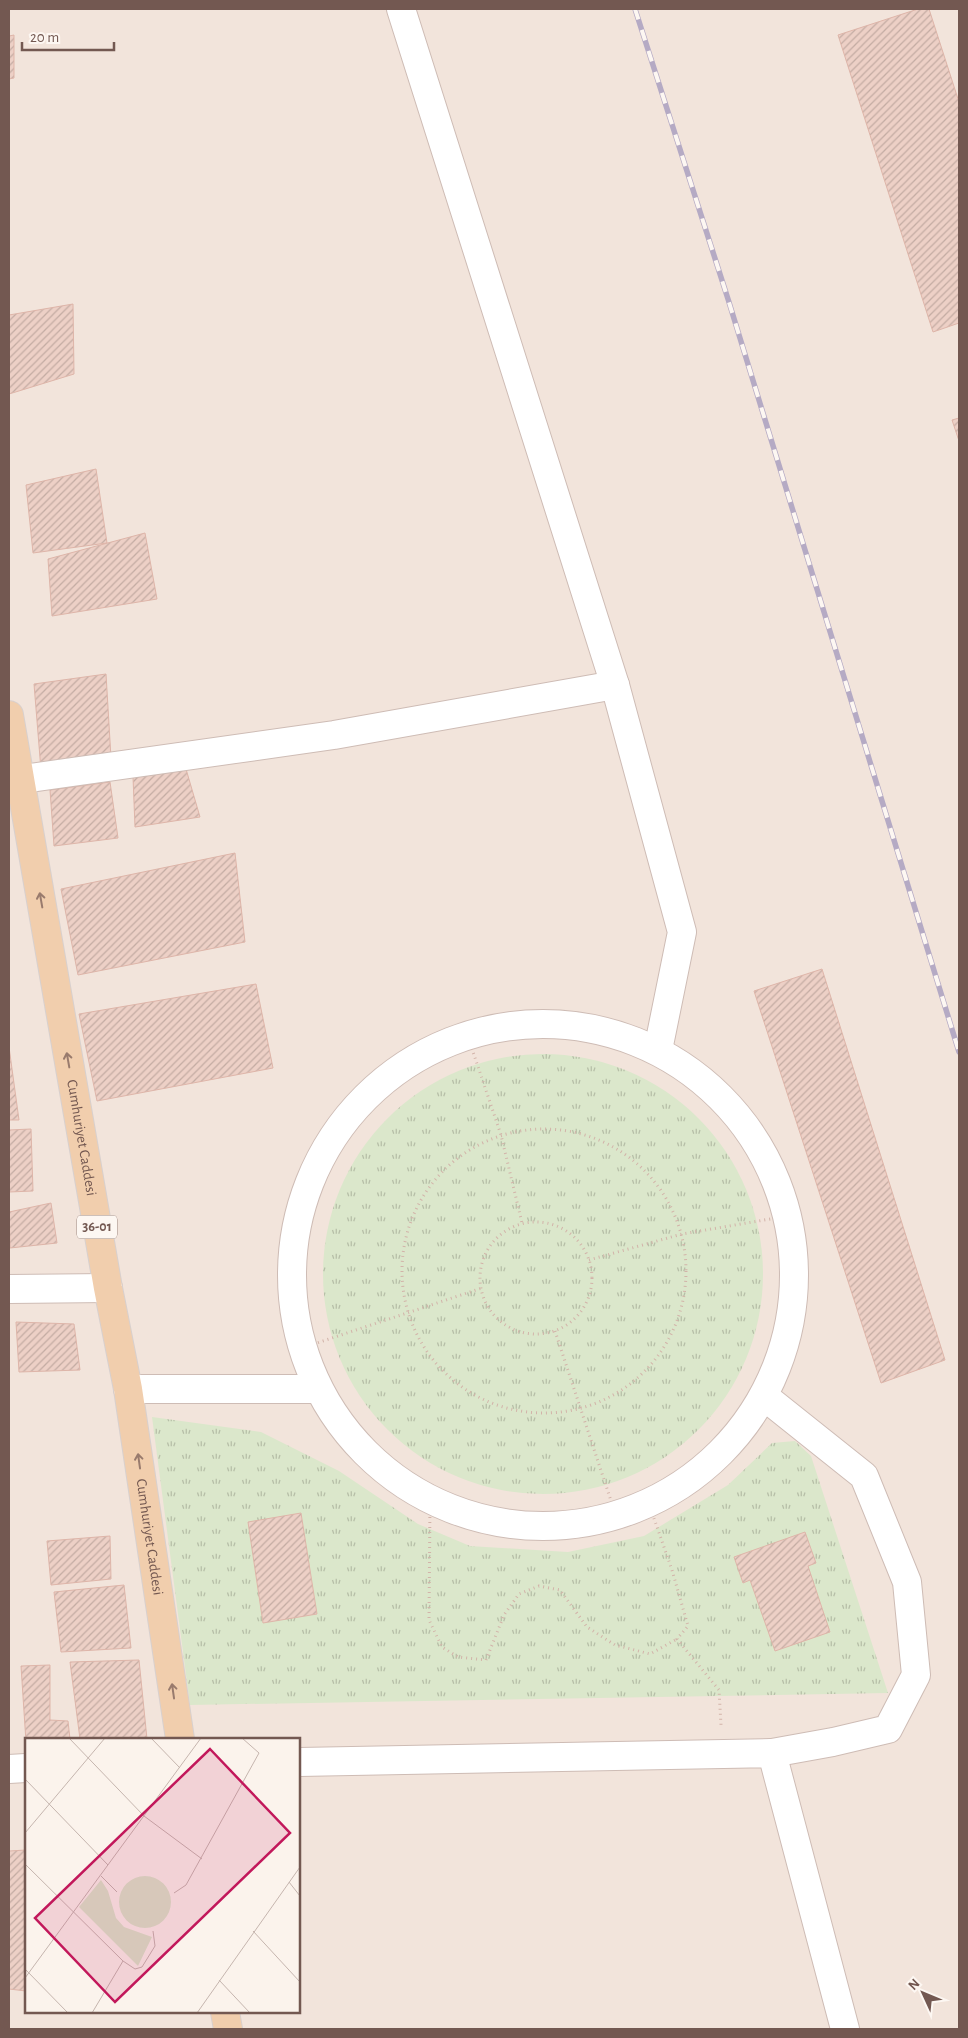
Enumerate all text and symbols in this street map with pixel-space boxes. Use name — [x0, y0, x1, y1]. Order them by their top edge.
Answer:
scale bar — [22, 20, 115, 52]
text: 20 m — [30, 30, 59, 45]
one-way arrow — [35, 892, 45, 908]
one-way arrow — [63, 1052, 73, 1068]
street label: Cumhuriyet Caddesi — [65, 1078, 99, 1197]
road number: 36-01 — [77, 1216, 117, 1238]
one-way arrow — [133, 1453, 143, 1469]
street label: Cumhuriyet Caddesi — [134, 1478, 166, 1596]
one-way arrow — [167, 1683, 177, 1699]
inset map — [25, 1738, 300, 2013]
north arrow — [898, 1968, 948, 2018]
text: N — [906, 1976, 923, 1993]

